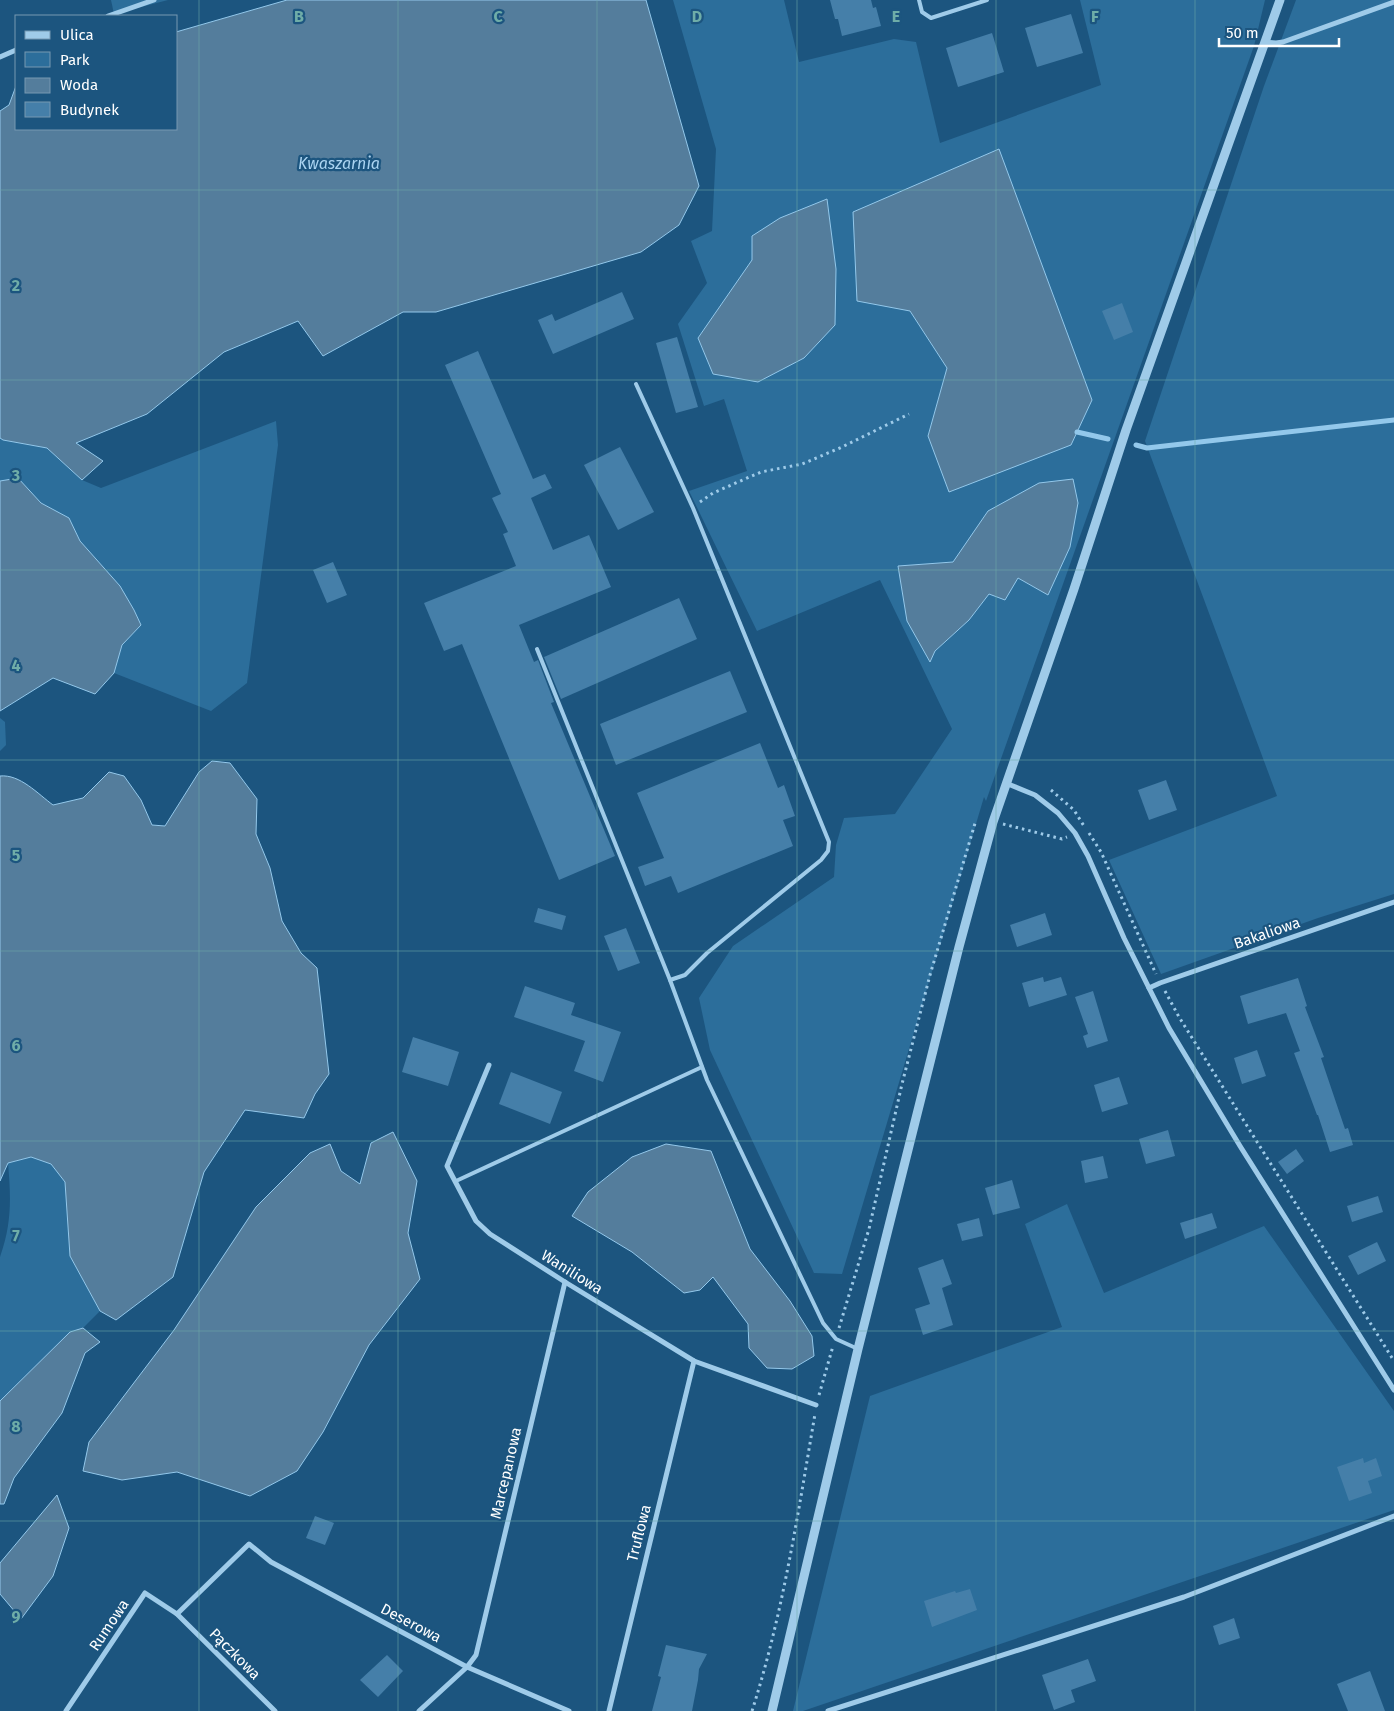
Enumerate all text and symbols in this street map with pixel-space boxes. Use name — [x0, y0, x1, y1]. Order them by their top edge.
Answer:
text: B — [294, 7, 304, 26]
text: C — [493, 7, 503, 26]
text: D — [692, 7, 702, 26]
text: E — [892, 7, 900, 26]
text: F — [1091, 7, 1099, 26]
legend — [15, 15, 178, 130]
scale bar — [1219, 15, 1339, 47]
text: 50 m — [1226, 24, 1259, 42]
text: Ulica — [60, 26, 94, 44]
text: Park — [60, 51, 90, 69]
text: Woda — [60, 76, 98, 94]
text: Budynek — [60, 101, 119, 119]
water label: Kwaszarnia — [298, 154, 380, 173]
text: 2 — [12, 276, 20, 295]
text: 3 — [11, 466, 20, 485]
text: 4 — [11, 656, 21, 675]
text: 5 — [12, 846, 21, 865]
street label: Bakaliowa — [1232, 913, 1302, 953]
text: 6 — [11, 1036, 21, 1055]
text: 7 — [12, 1226, 20, 1245]
street label: Waniliowa — [538, 1246, 606, 1298]
text: 8 — [11, 1417, 21, 1436]
street label: Marcepanowa — [487, 1425, 525, 1521]
street label: Truflowa — [623, 1503, 655, 1563]
street label: Rumowa — [85, 1596, 133, 1654]
street label: Deserowa — [378, 1600, 444, 1646]
text: 9 — [12, 1607, 21, 1626]
street label: Pączkowa — [206, 1625, 264, 1683]

